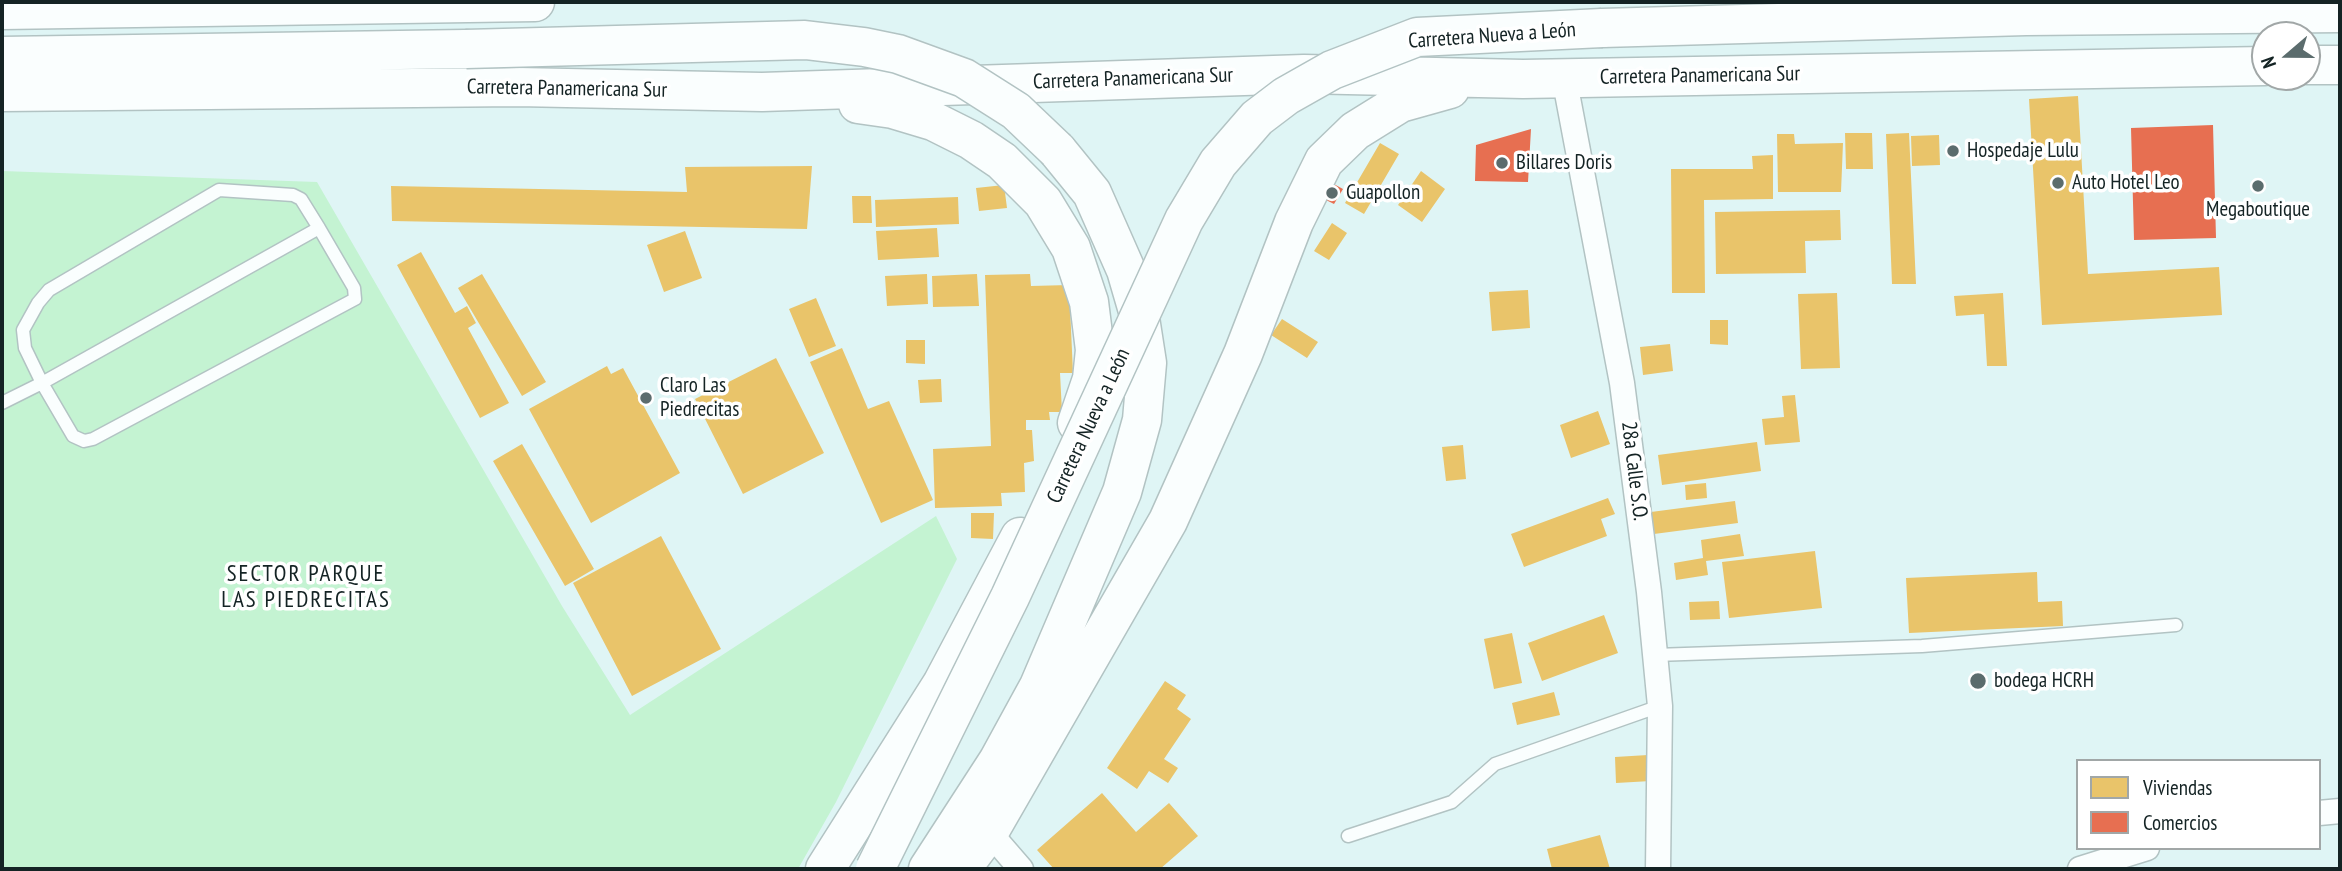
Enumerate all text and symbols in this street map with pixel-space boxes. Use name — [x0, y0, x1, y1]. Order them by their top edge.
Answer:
street label: Carretera Nueva a León — [1407, 18, 1577, 54]
north arrow — [2251, 21, 2321, 91]
text: N — [2255, 54, 2281, 71]
street label: Carretera Panamericana Sur — [1600, 62, 1800, 90]
street label: Carretera Panamericana Sur — [1033, 63, 1233, 95]
street label: Carretera Panamericana Sur — [467, 75, 667, 103]
place label: Hospedaje Lulu — [1967, 138, 2079, 164]
marker: Hospedaje Lulu — [1945, 143, 1961, 159]
place label: Billares Doris — [1516, 150, 1612, 176]
marker: Billares Doris — [1494, 155, 1510, 171]
place label: Auto Hotel Leo — [2072, 170, 2179, 196]
marker: Auto Hotel Leo — [2050, 175, 2066, 191]
marker: Megaboutique — [2250, 178, 2266, 194]
place label: Guapollon — [1346, 180, 1420, 206]
marker: Guapollon — [1324, 185, 1340, 201]
place label: Megaboutique — [2206, 197, 2310, 223]
street label: Carretera Nueva a León — [1042, 345, 1136, 507]
place label: Claro Las Piedrecitas — [660, 373, 739, 423]
marker: Claro Las Piedrecitas — [638, 390, 654, 406]
street label: 28a Calle S.O. — [1615, 420, 1653, 522]
district label: SECTOR PARQUE LAS PIEDRECITAS — [223, 560, 389, 614]
place label: bodega HCRH — [1994, 668, 2094, 694]
marker: bodega HCRH — [1968, 671, 1988, 691]
legend — [2076, 759, 2321, 850]
text: Viviendas — [2143, 774, 2212, 801]
text: Comercios — [2143, 809, 2217, 836]

